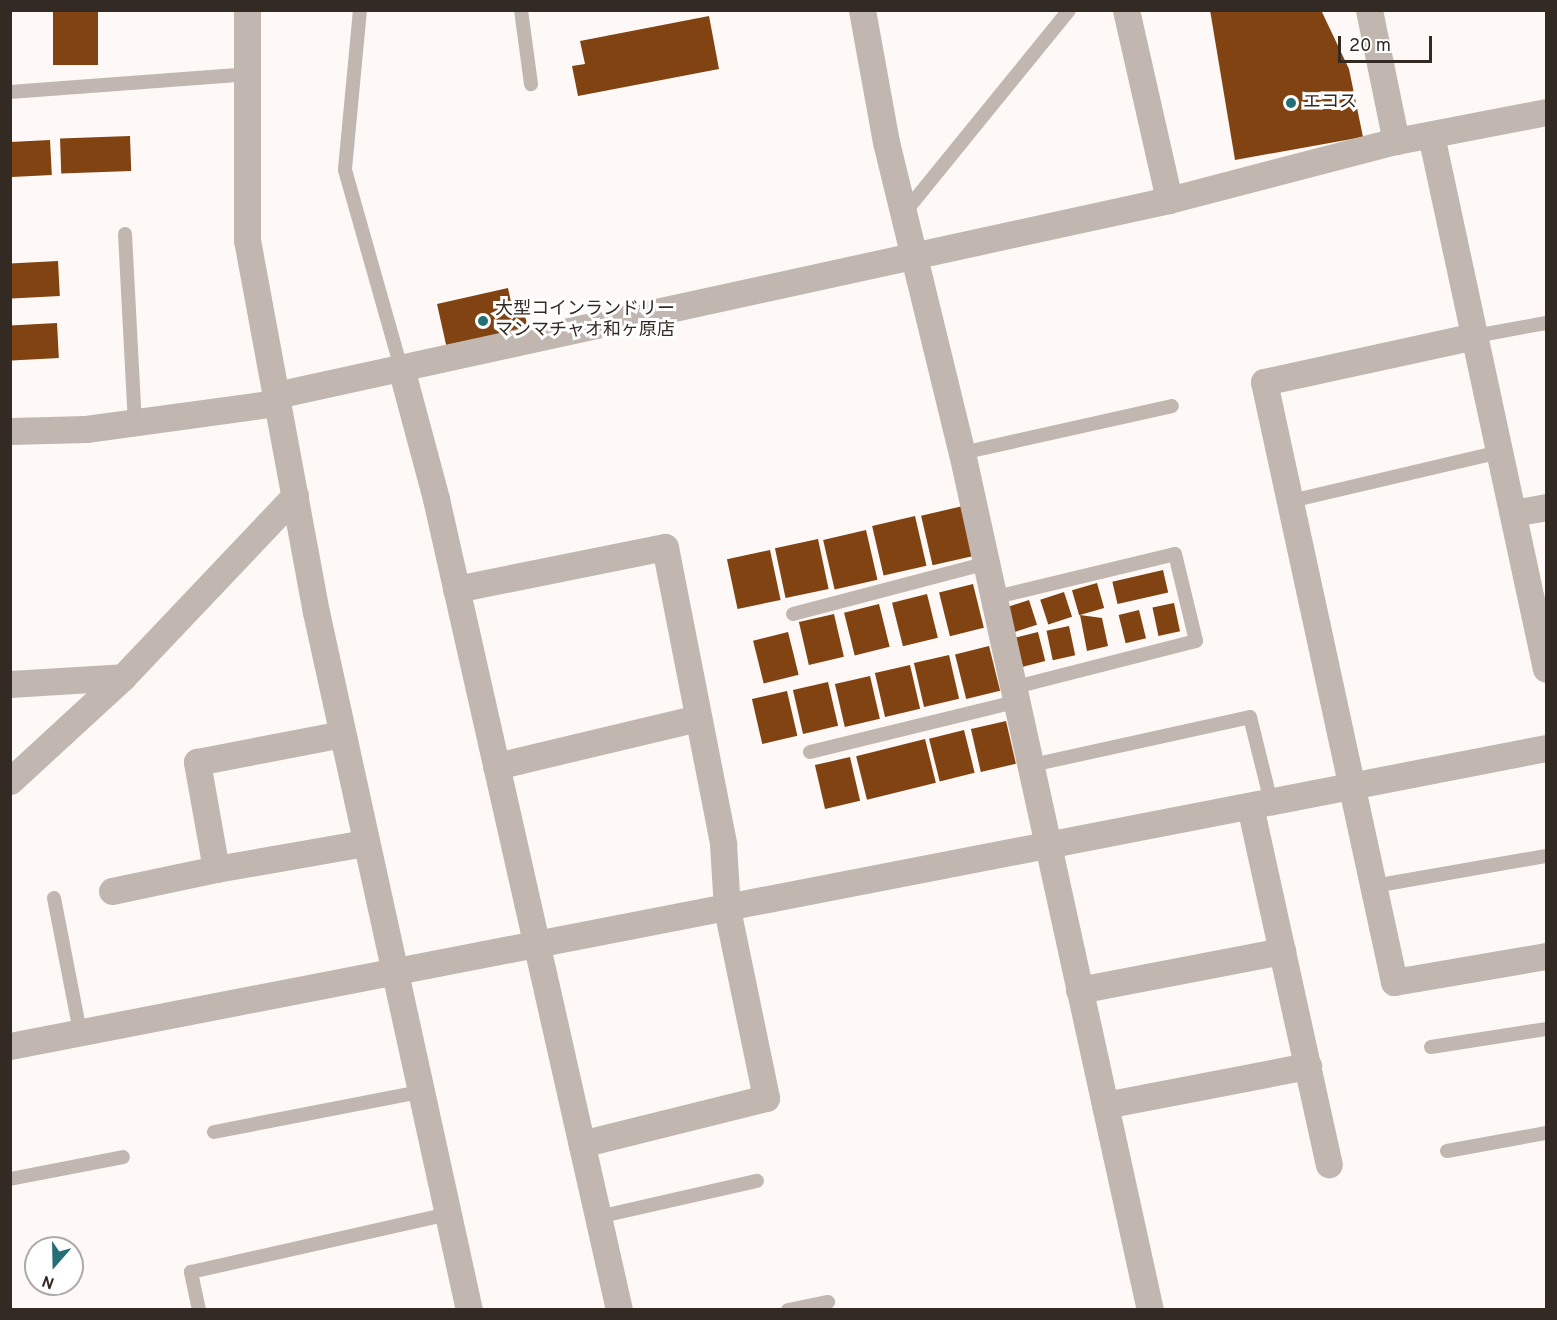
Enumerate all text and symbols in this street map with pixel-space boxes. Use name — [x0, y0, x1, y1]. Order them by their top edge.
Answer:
scale bar — [1341, 24, 1436, 62]
text: 20 m — [1349, 35, 1391, 58]
place label: エコス — [1303, 92, 1357, 114]
marker: エコス — [1284, 96, 1298, 110]
place label: 大型コインランドリー マンマチャオ和ヶ原店 — [495, 300, 675, 342]
marker: 大型コインランドリー マンマチャオ和ヶ原店 — [476, 314, 490, 328]
north arrow — [24, 1236, 84, 1296]
text: N — [40, 1270, 57, 1292]

